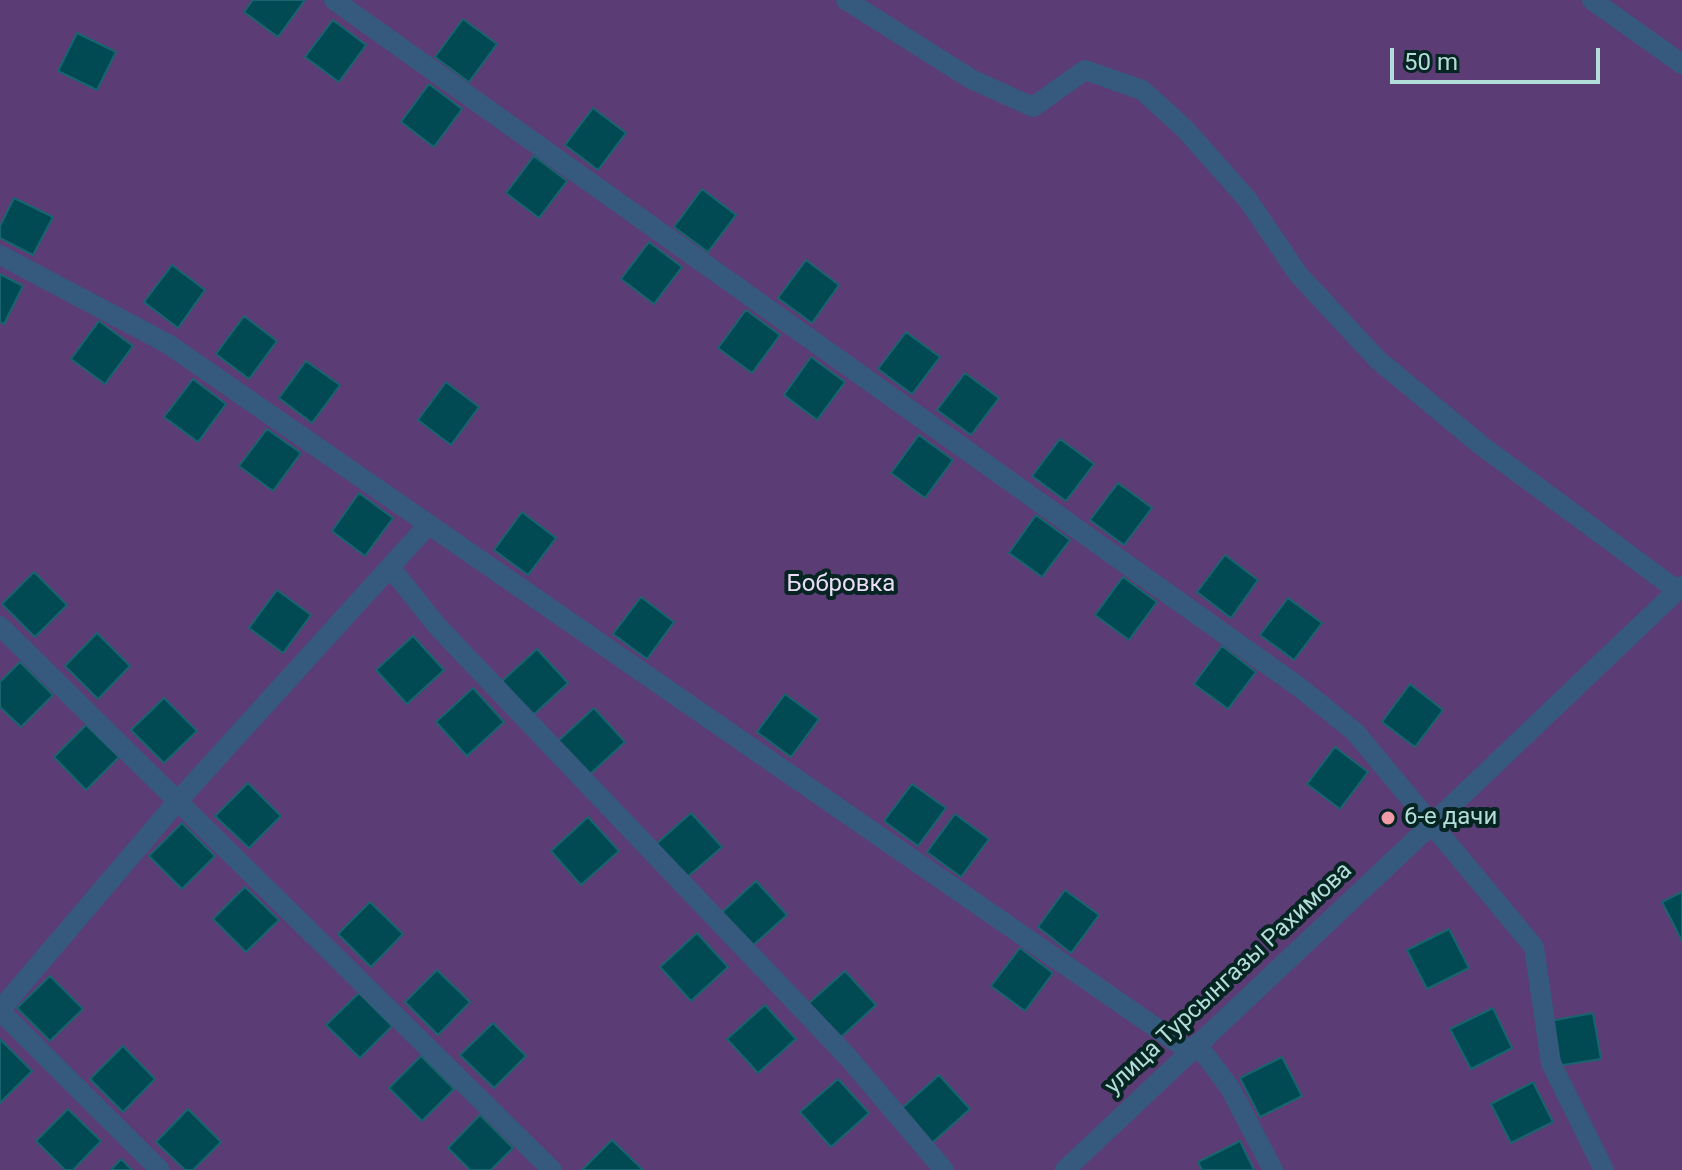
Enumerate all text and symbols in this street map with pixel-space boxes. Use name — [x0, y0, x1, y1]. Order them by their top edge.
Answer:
scale bar — [1394, 32, 1604, 82]
text: 50 m — [1404, 48, 1458, 76]
park label: Бобровка — [787, 571, 895, 599]
place label: 6-е дачи — [1404, 804, 1497, 832]
marker: 6-е дачи — [1379, 809, 1397, 827]
street label: улица Турсынгазы Рахимова — [1100, 857, 1358, 1101]

